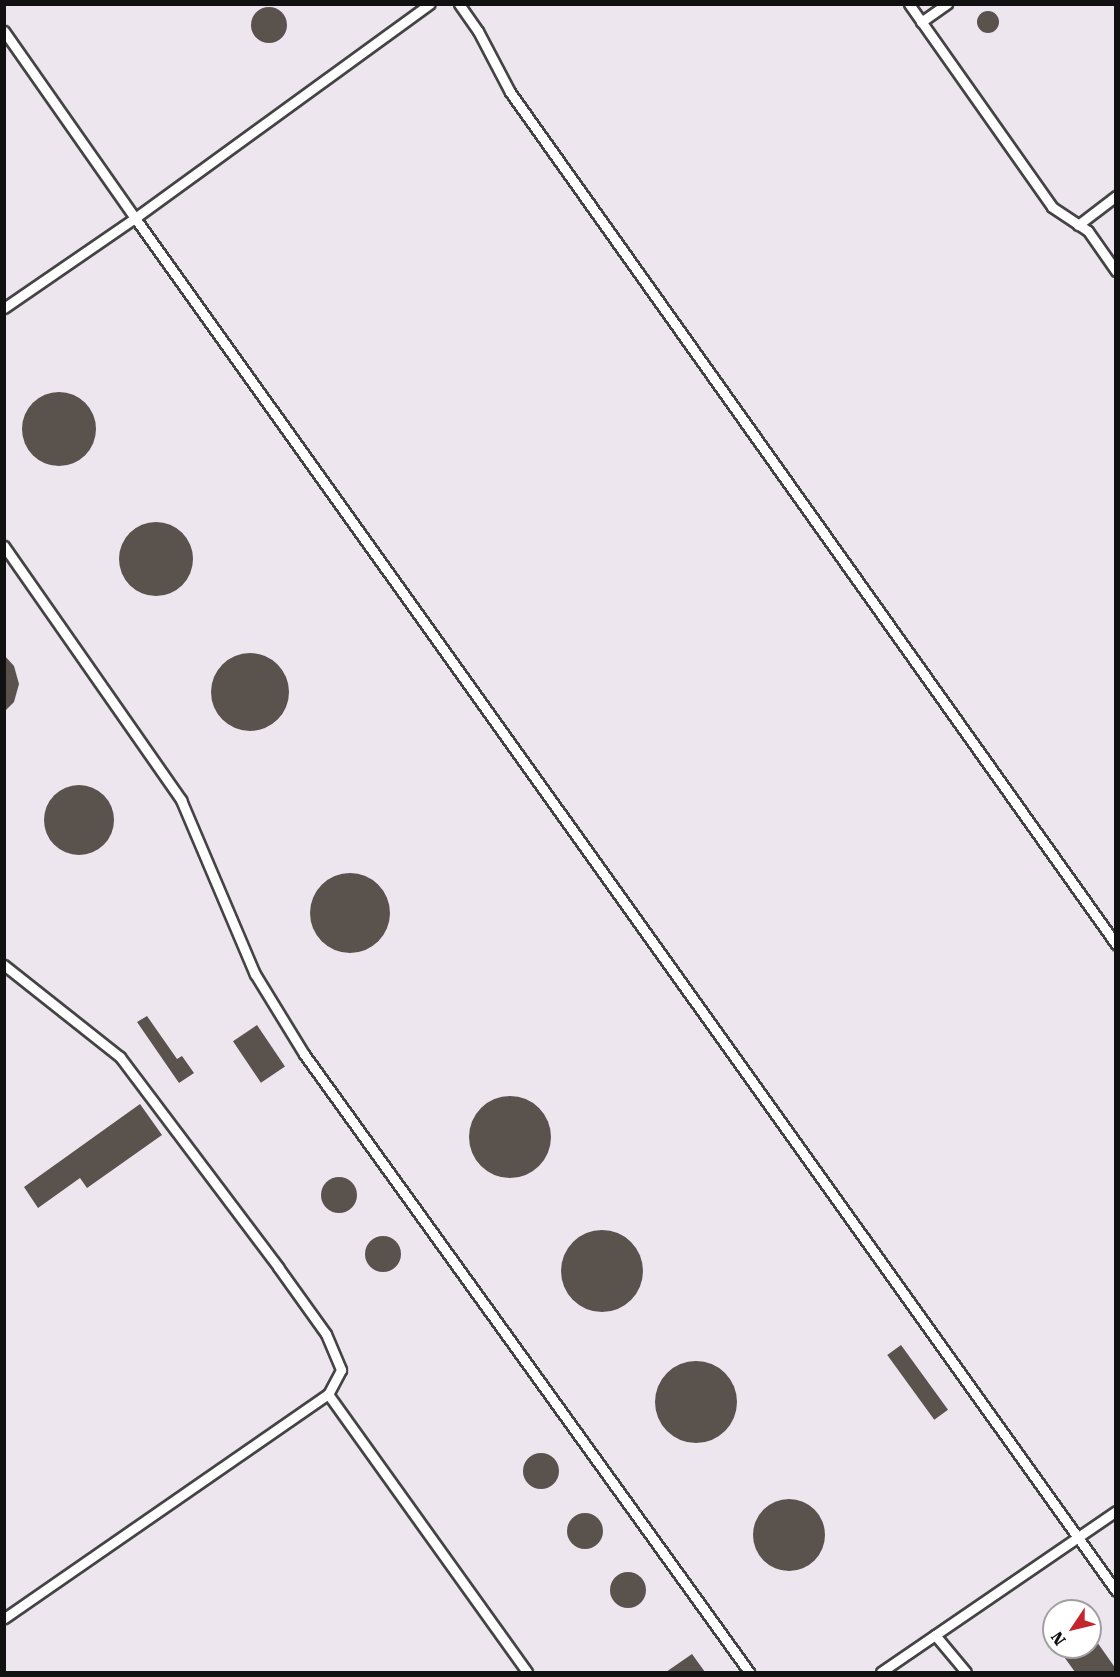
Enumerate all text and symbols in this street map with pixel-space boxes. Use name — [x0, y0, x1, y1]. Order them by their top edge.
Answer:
north arrow — [1042, 1599, 1102, 1659]
text: N — [1047, 1628, 1070, 1649]

